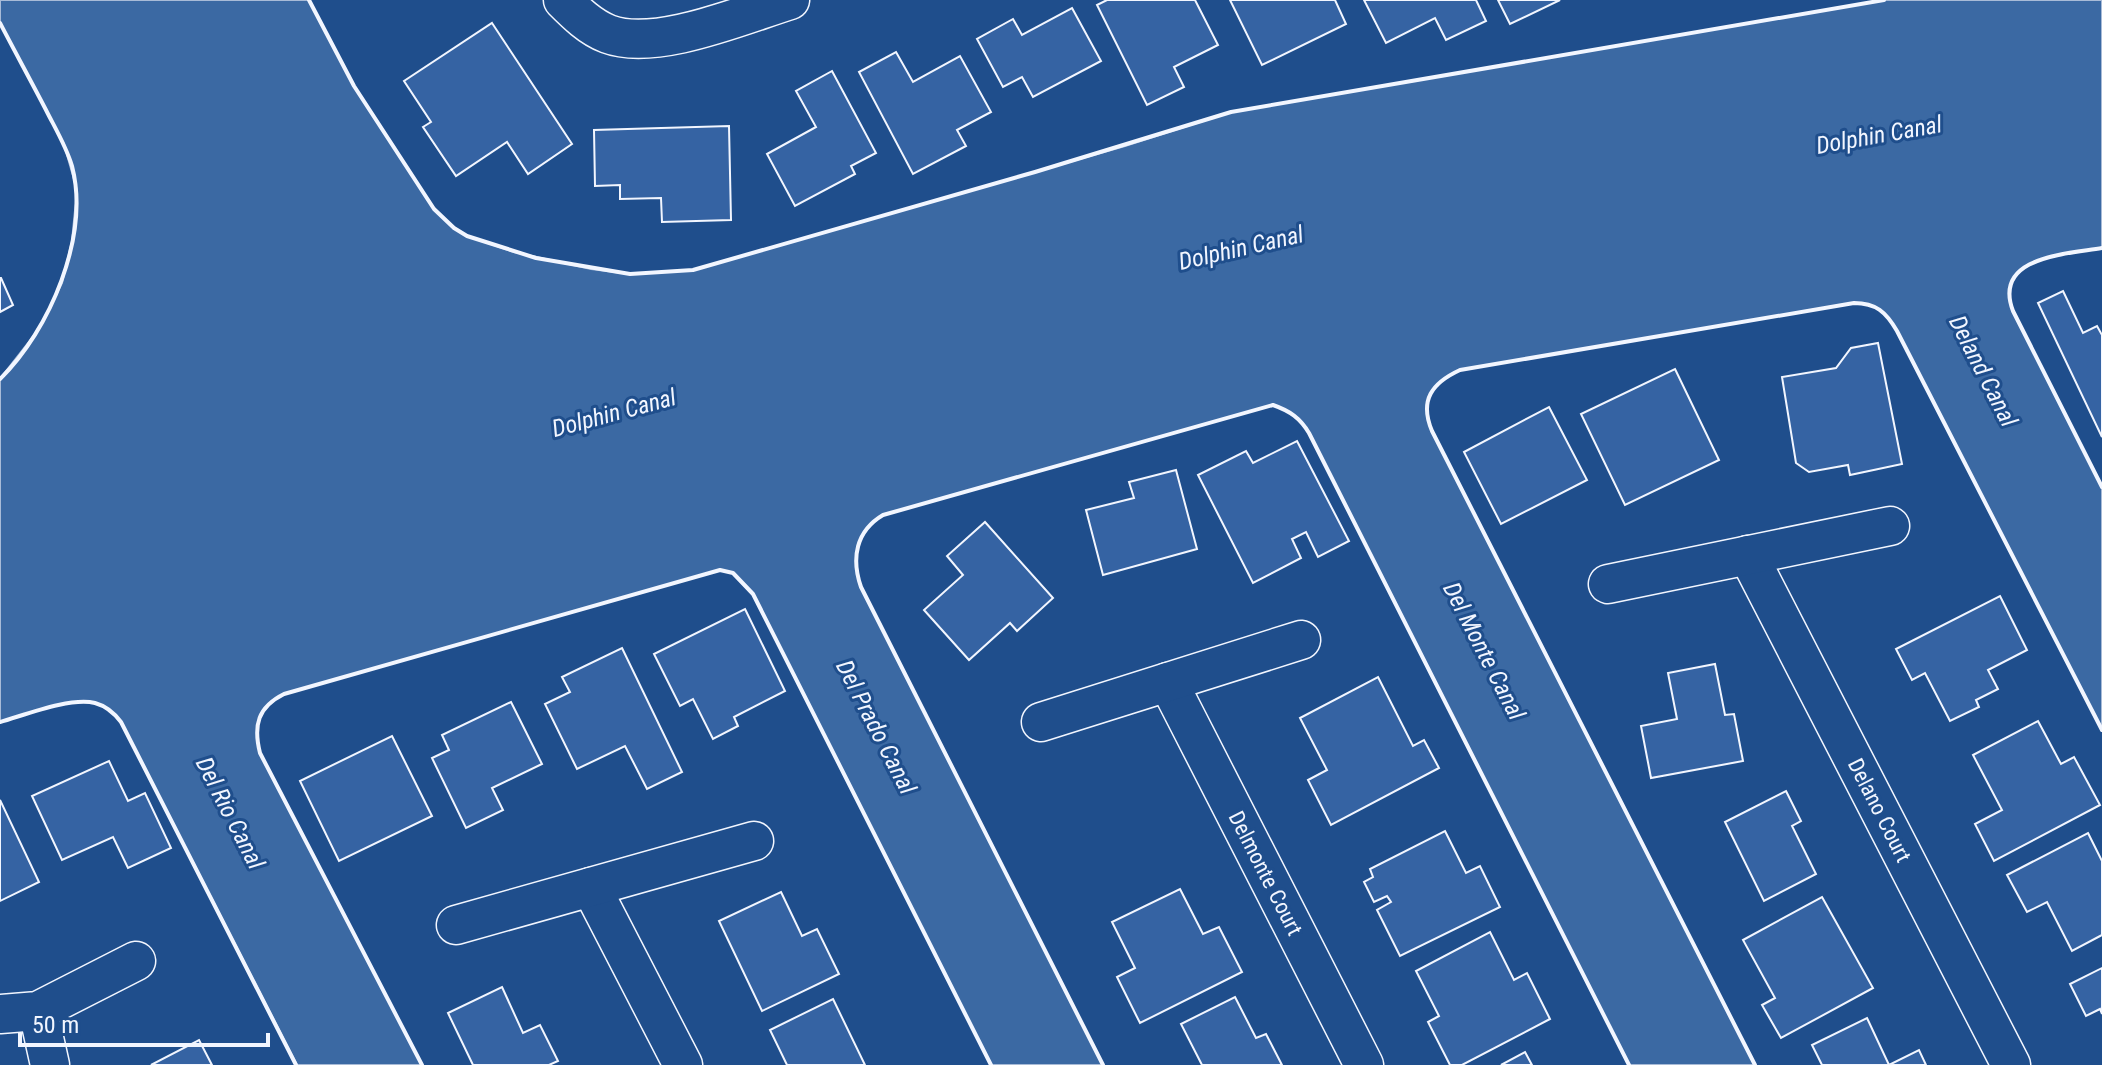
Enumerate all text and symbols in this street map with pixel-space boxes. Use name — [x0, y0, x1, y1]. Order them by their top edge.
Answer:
water label: Dolphin Canal — [1814, 110, 1945, 160]
water label: Dolphin Canal — [1176, 220, 1307, 276]
water label: Deland Canal — [1943, 311, 2023, 432]
water label: Dolphin Canal — [549, 383, 680, 443]
water label: Del Monte Canal — [1437, 577, 1531, 725]
water label: Del Prado Canal — [830, 655, 922, 799]
water label: Del Rio Canal — [190, 752, 270, 874]
street label: Delano Court — [1843, 754, 1916, 866]
street label: Delmonte Court — [1224, 807, 1308, 939]
scale bar — [20, 997, 268, 1047]
text: 50 m — [32, 1011, 79, 1039]

